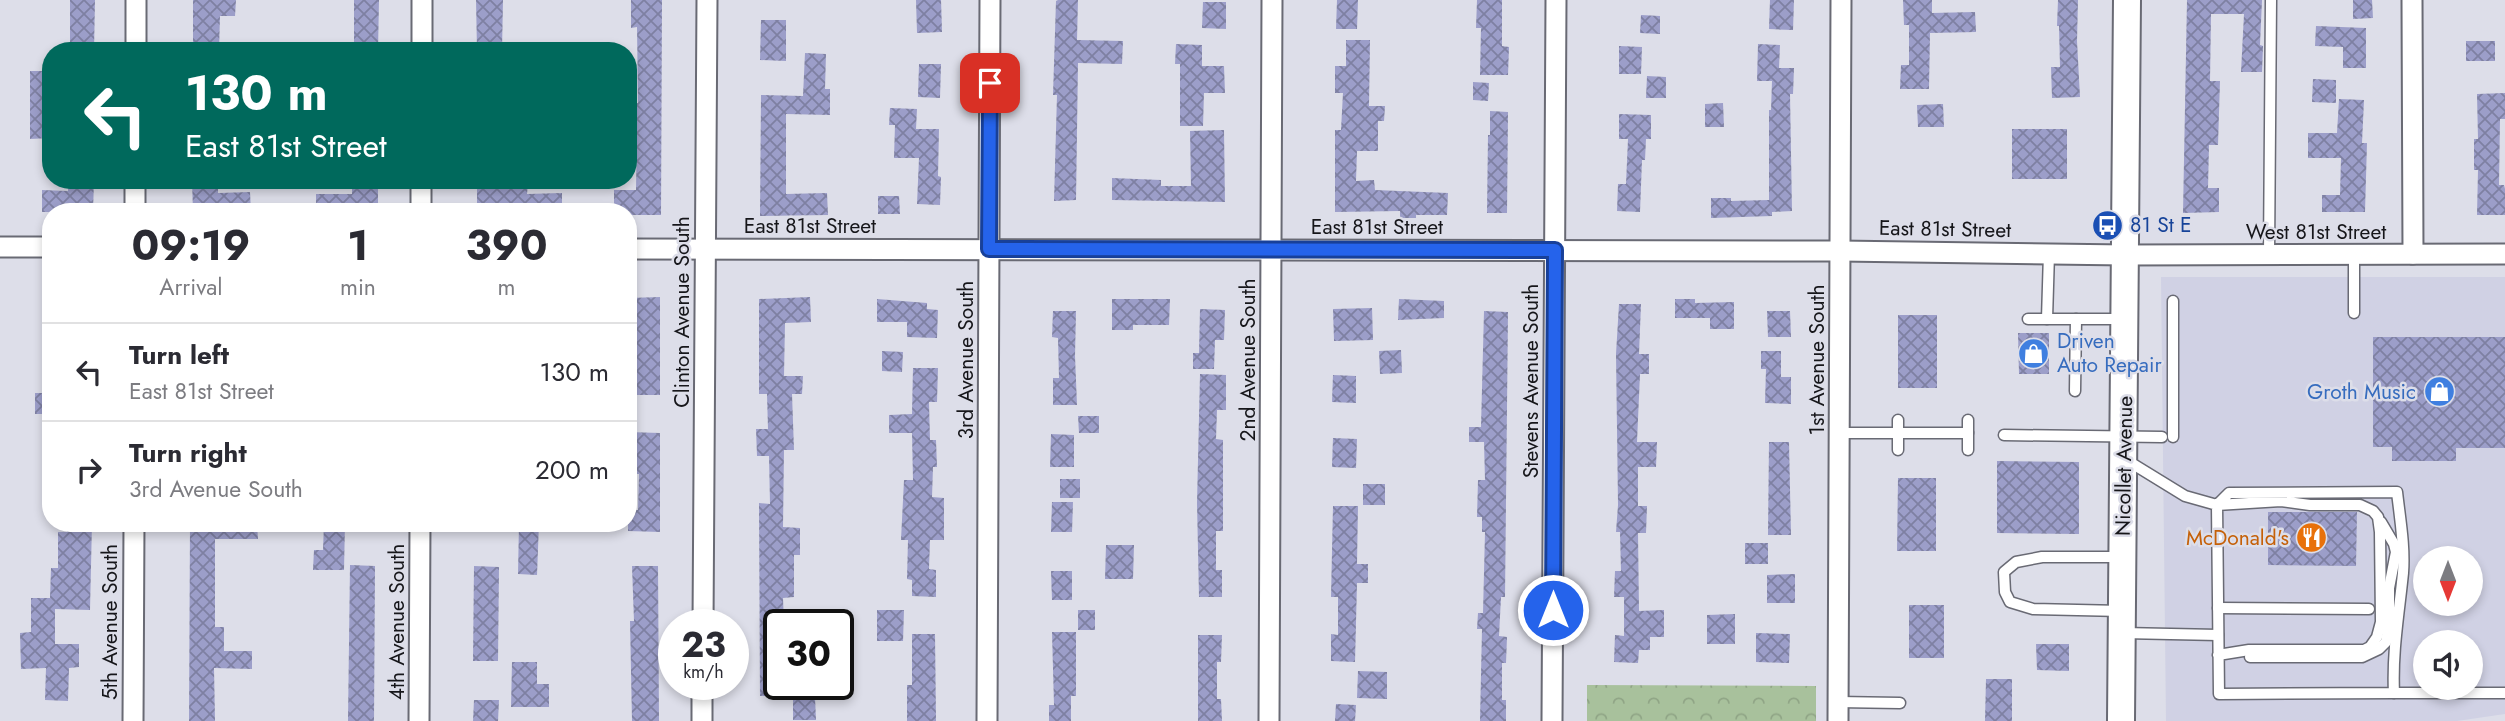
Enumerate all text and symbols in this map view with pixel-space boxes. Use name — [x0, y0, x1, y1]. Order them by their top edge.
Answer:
pin — [960, 53, 1020, 113]
text: 130 m — [185, 58, 328, 128]
icon: arrive — [971, 64, 1009, 102]
icon: left — [70, 70, 161, 161]
text: East 81st Street — [185, 123, 387, 169]
bus stop icon: 81 St E — [2090, 208, 2124, 242]
place label: 81 St E — [2130, 210, 2192, 240]
street label: East 81st Street — [744, 211, 876, 241]
street label: East 81st Street — [1311, 212, 1443, 242]
street label: East 81st Street — [1879, 213, 2011, 245]
text: 09:19 — [132, 215, 250, 276]
text: 1 — [347, 215, 369, 276]
text: 390 — [465, 215, 547, 276]
street label: Clinton Avenue South — [667, 216, 697, 408]
street label: West 81st Street — [2246, 217, 2386, 247]
text: Arrival — [159, 270, 223, 304]
text: min — [340, 270, 376, 304]
text: m — [497, 270, 515, 304]
street label: 2nd Avenue South — [1233, 278, 1263, 442]
street label: 3rd Avenue South — [951, 281, 981, 439]
street label: Stevens Avenue South — [1516, 284, 1546, 478]
street label: 1st Avenue South — [1802, 284, 1832, 436]
place label: Driven Auto Repair — [2057, 326, 2162, 380]
text: Turn left — [129, 336, 229, 374]
shop icon: Driven Auto Repair — [2017, 336, 2051, 370]
icon: left — [70, 353, 108, 391]
text: 130 m — [539, 353, 609, 391]
text: East 81st Street — [129, 374, 274, 408]
shop icon: Groth Music — [2422, 375, 2456, 409]
place label: Groth Music — [2307, 377, 2416, 407]
street label: Nicollet Avenue — [2108, 395, 2140, 536]
text: Turn right — [129, 434, 247, 472]
icon: right — [70, 451, 108, 489]
text: 200 m — [535, 451, 609, 489]
text: 3rd Avenue South — [129, 472, 303, 506]
restaurant icon: McDonald's — [2295, 521, 2329, 555]
place label: McDonald's — [2186, 523, 2289, 553]
street label: 5th Avenue South — [95, 544, 125, 700]
street label: 4th Avenue South — [382, 544, 412, 700]
north arrow — [2413, 546, 2483, 616]
map controls — [2413, 546, 2483, 700]
position arrow — [1516, 573, 1590, 647]
speed limit sign: 30 — [763, 609, 854, 700]
text: 23 — [681, 620, 726, 670]
button: sound — [2413, 630, 2483, 700]
text: km/h — [683, 659, 724, 685]

